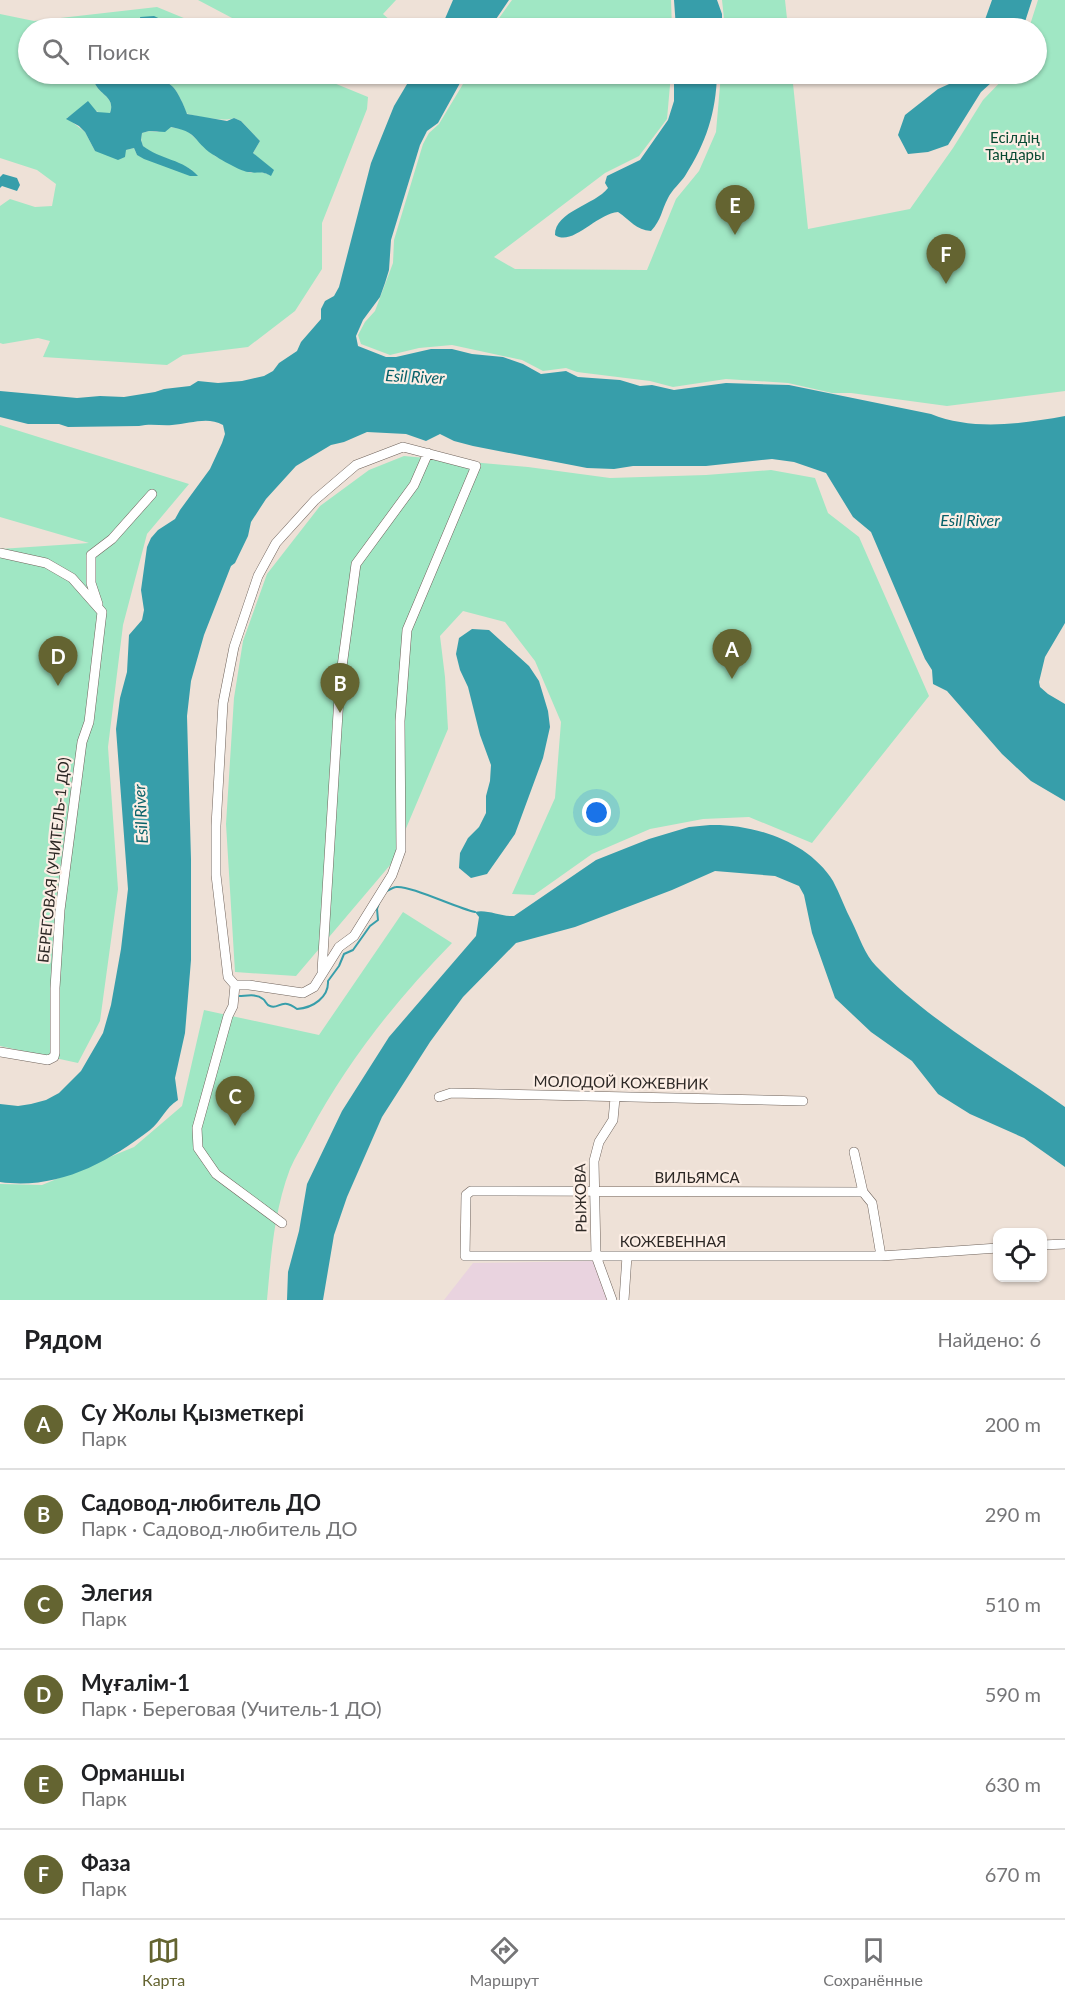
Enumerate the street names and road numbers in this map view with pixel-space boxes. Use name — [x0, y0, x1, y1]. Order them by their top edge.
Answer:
street label: БЕРЕГОВАЯ (УЧИТЕЛЬ-1 ДО) — [33, 756, 73, 964]
street label: МОЛОДОЙ КОЖЕВНИК — [533, 1071, 709, 1093]
street label: РЫЖОВА — [570, 1162, 590, 1233]
street label: ВИЛЬЯМСА — [654, 1168, 740, 1186]
street label: КОЖЕВЕННАЯ — [620, 1232, 726, 1250]

